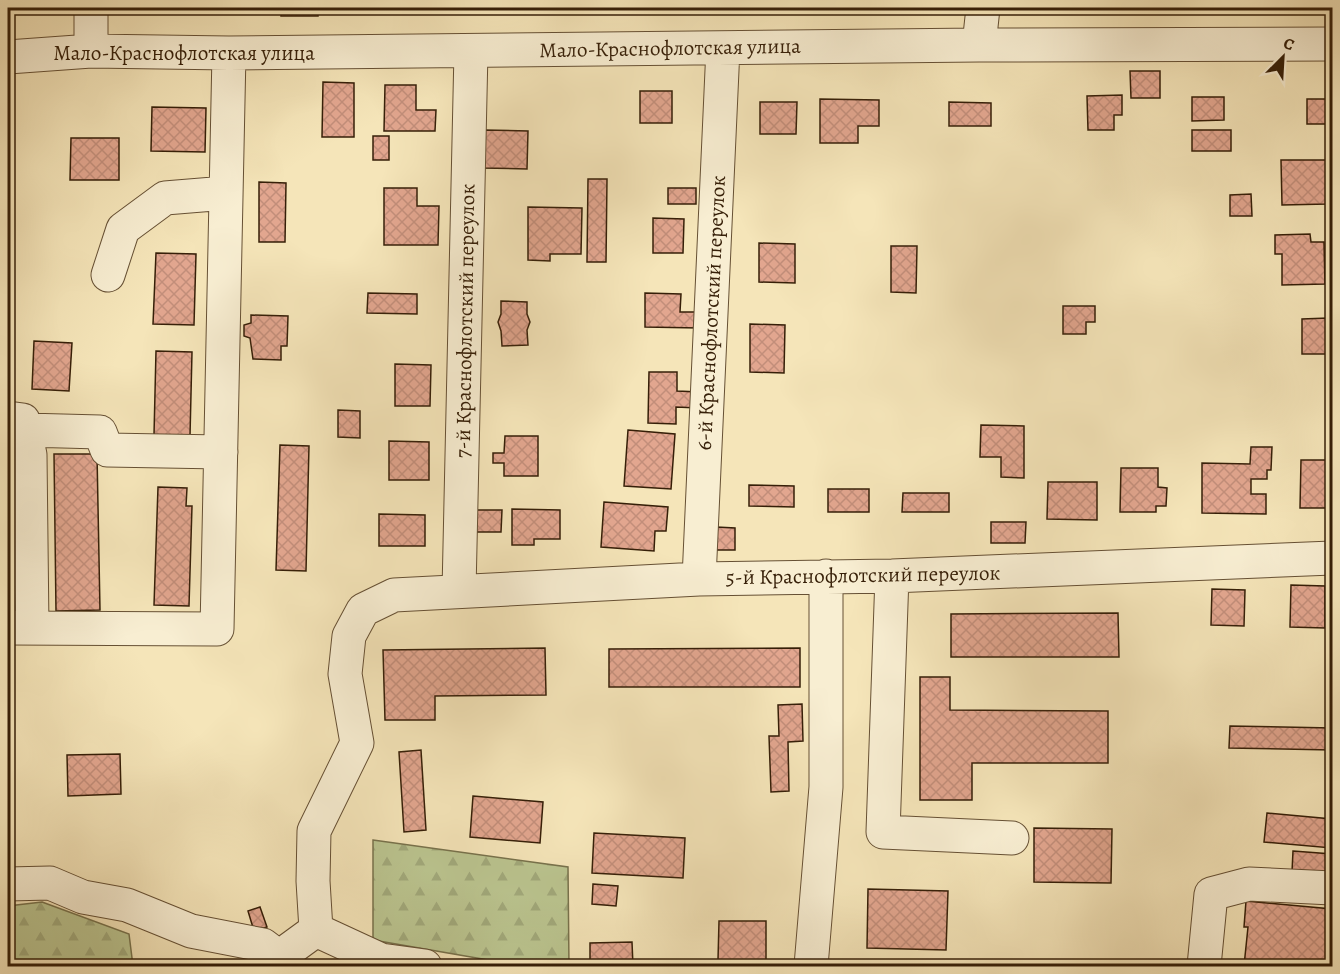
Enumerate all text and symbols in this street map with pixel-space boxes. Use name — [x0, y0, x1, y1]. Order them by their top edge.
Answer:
north arrow — [1253, 27, 1313, 87]
street label: Мало-Краснофлотская улица — [539, 32, 801, 64]
text: С — [1280, 32, 1298, 56]
street label: Мало-Краснофлотская улица — [53, 39, 315, 67]
street label: 6-й Краснофлотский переулок — [690, 175, 732, 451]
street label: 7-й Краснофлотский переулок — [449, 183, 481, 458]
street label: 5-й Краснофлотский переулок — [725, 559, 1001, 591]

